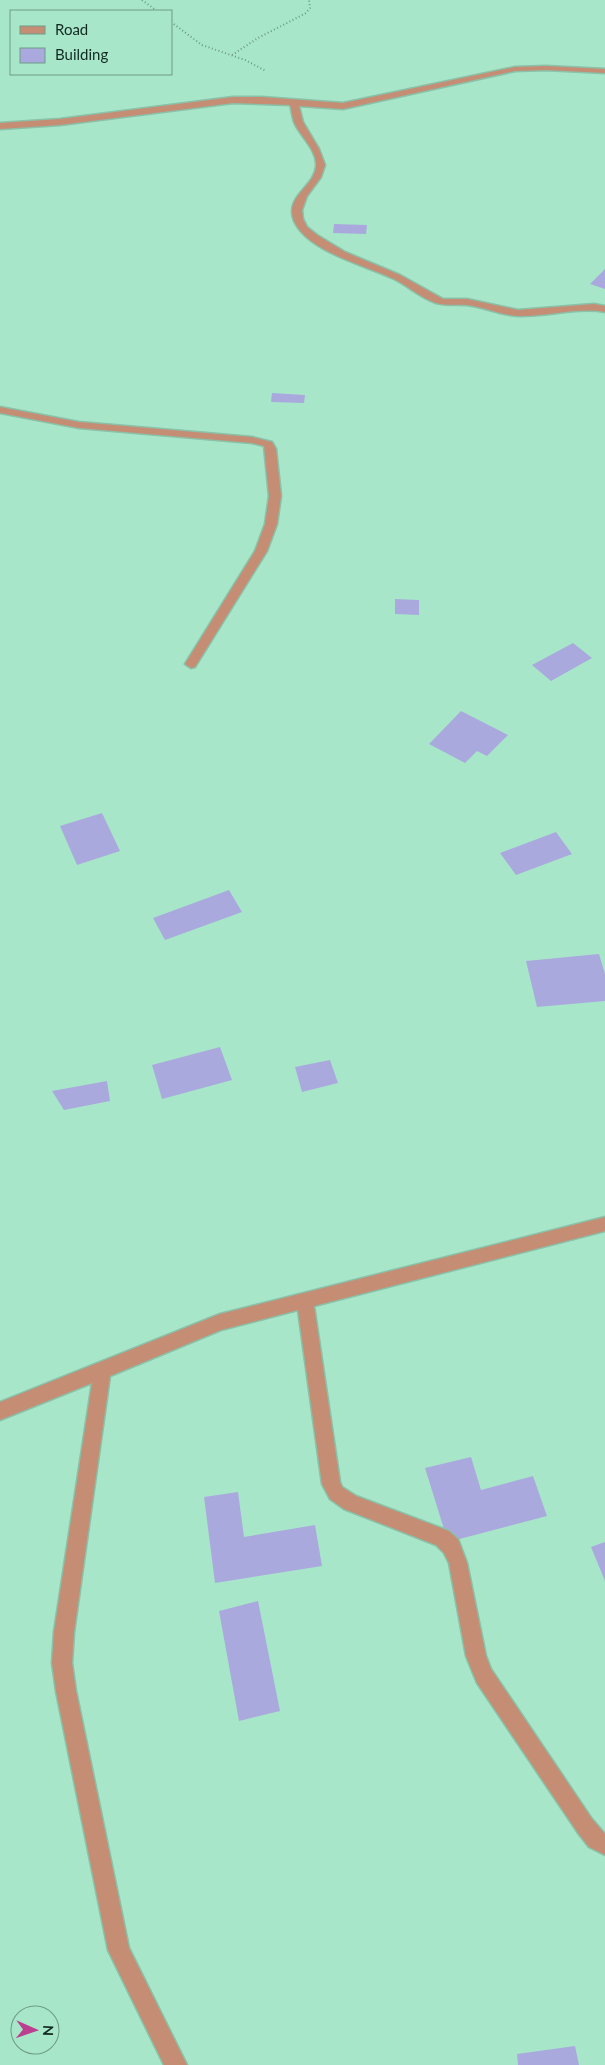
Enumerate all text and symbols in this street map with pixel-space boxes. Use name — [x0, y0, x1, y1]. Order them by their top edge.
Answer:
legend — [10, 10, 172, 75]
text: Road — [55, 20, 88, 38]
text: Building — [55, 45, 108, 63]
north arrow — [10, 2005, 60, 2055]
text: N — [40, 2025, 57, 2036]

